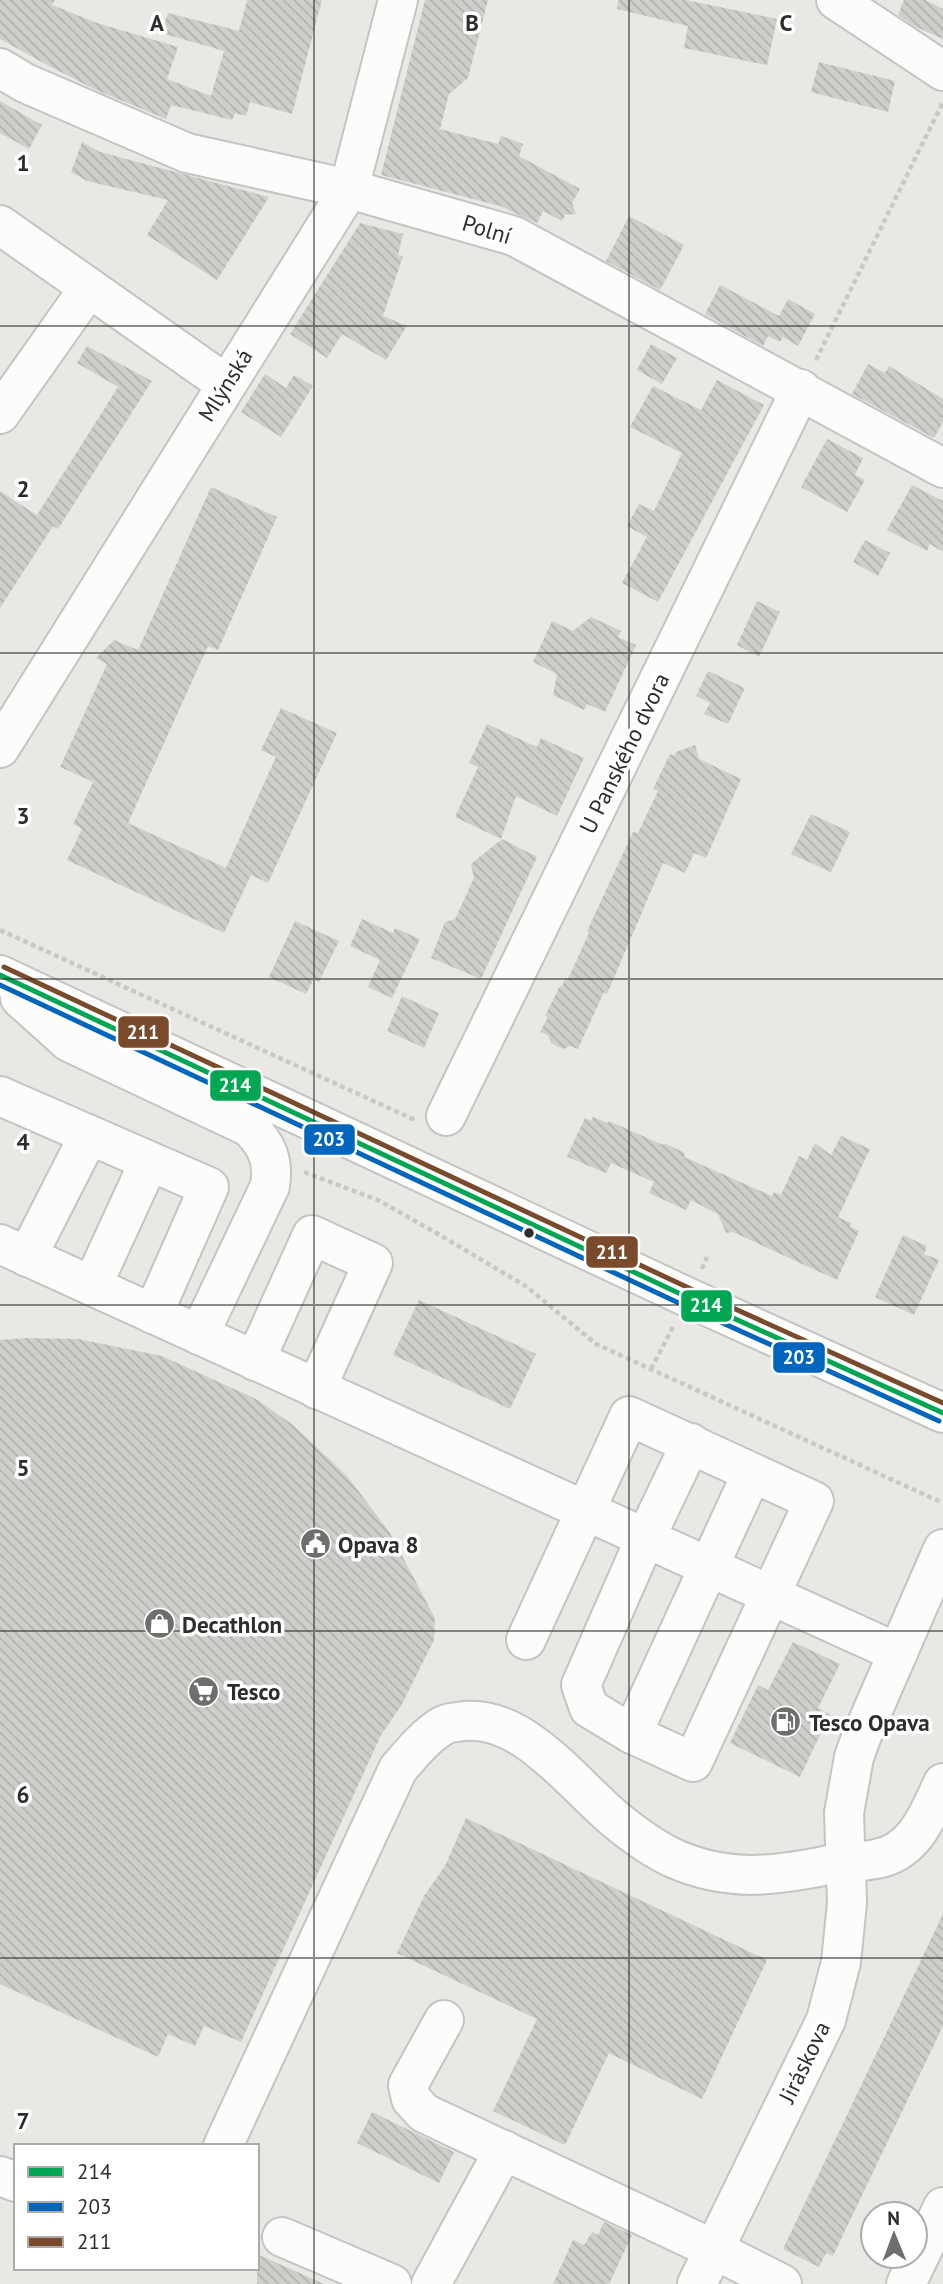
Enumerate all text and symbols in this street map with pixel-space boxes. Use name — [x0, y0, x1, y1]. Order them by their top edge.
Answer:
text: A — [150, 8, 164, 37]
text: B — [465, 8, 479, 37]
text: C — [780, 8, 793, 37]
text: 1 — [16, 148, 30, 177]
street label: Polní — [459, 208, 515, 250]
street label: Mlýnská — [191, 343, 259, 427]
text: 2 — [16, 474, 30, 503]
street label: U Panského dvora — [573, 668, 675, 838]
text: 3 — [16, 801, 30, 830]
line badge: 211 — [117, 1015, 170, 1049]
text: 211 — [127, 1020, 159, 1044]
line badge: 214 — [209, 1069, 262, 1102]
text: 214 — [219, 1073, 251, 1097]
line badge: 203 — [303, 1123, 356, 1156]
text: 4 — [16, 1127, 30, 1156]
text: 203 — [313, 1127, 345, 1151]
unlabelled marker — [522, 1226, 536, 1240]
line badge: 211 — [585, 1235, 639, 1269]
text: 211 — [596, 1240, 628, 1264]
line badge: 214 — [680, 1289, 733, 1323]
text: 214 — [690, 1293, 722, 1317]
line badge: 203 — [772, 1341, 826, 1374]
text: 203 — [783, 1345, 815, 1369]
text: 5 — [16, 1453, 30, 1482]
public building icon: Opava 8 — [298, 1527, 332, 1561]
place label: Opava 8 — [338, 1530, 418, 1559]
shop icon: Decathlon — [142, 1607, 176, 1641]
place label: Decathlon — [182, 1610, 282, 1639]
supermarket icon: Tesco — [187, 1674, 221, 1708]
place label: Tesco — [227, 1677, 280, 1706]
fuel station icon: Tesco Opava — [769, 1705, 803, 1739]
place label: Tesco Opava — [809, 1708, 930, 1737]
text: 6 — [16, 1780, 30, 1809]
street label: Jiráskova — [771, 2017, 836, 2108]
text: 7 — [16, 2106, 30, 2135]
legend — [14, 2144, 259, 2270]
text: 214 — [77, 2158, 111, 2185]
text: 203 — [77, 2193, 111, 2220]
north arrow — [859, 2200, 929, 2270]
text: N — [887, 2206, 900, 2230]
text: 211 — [77, 2228, 111, 2255]

